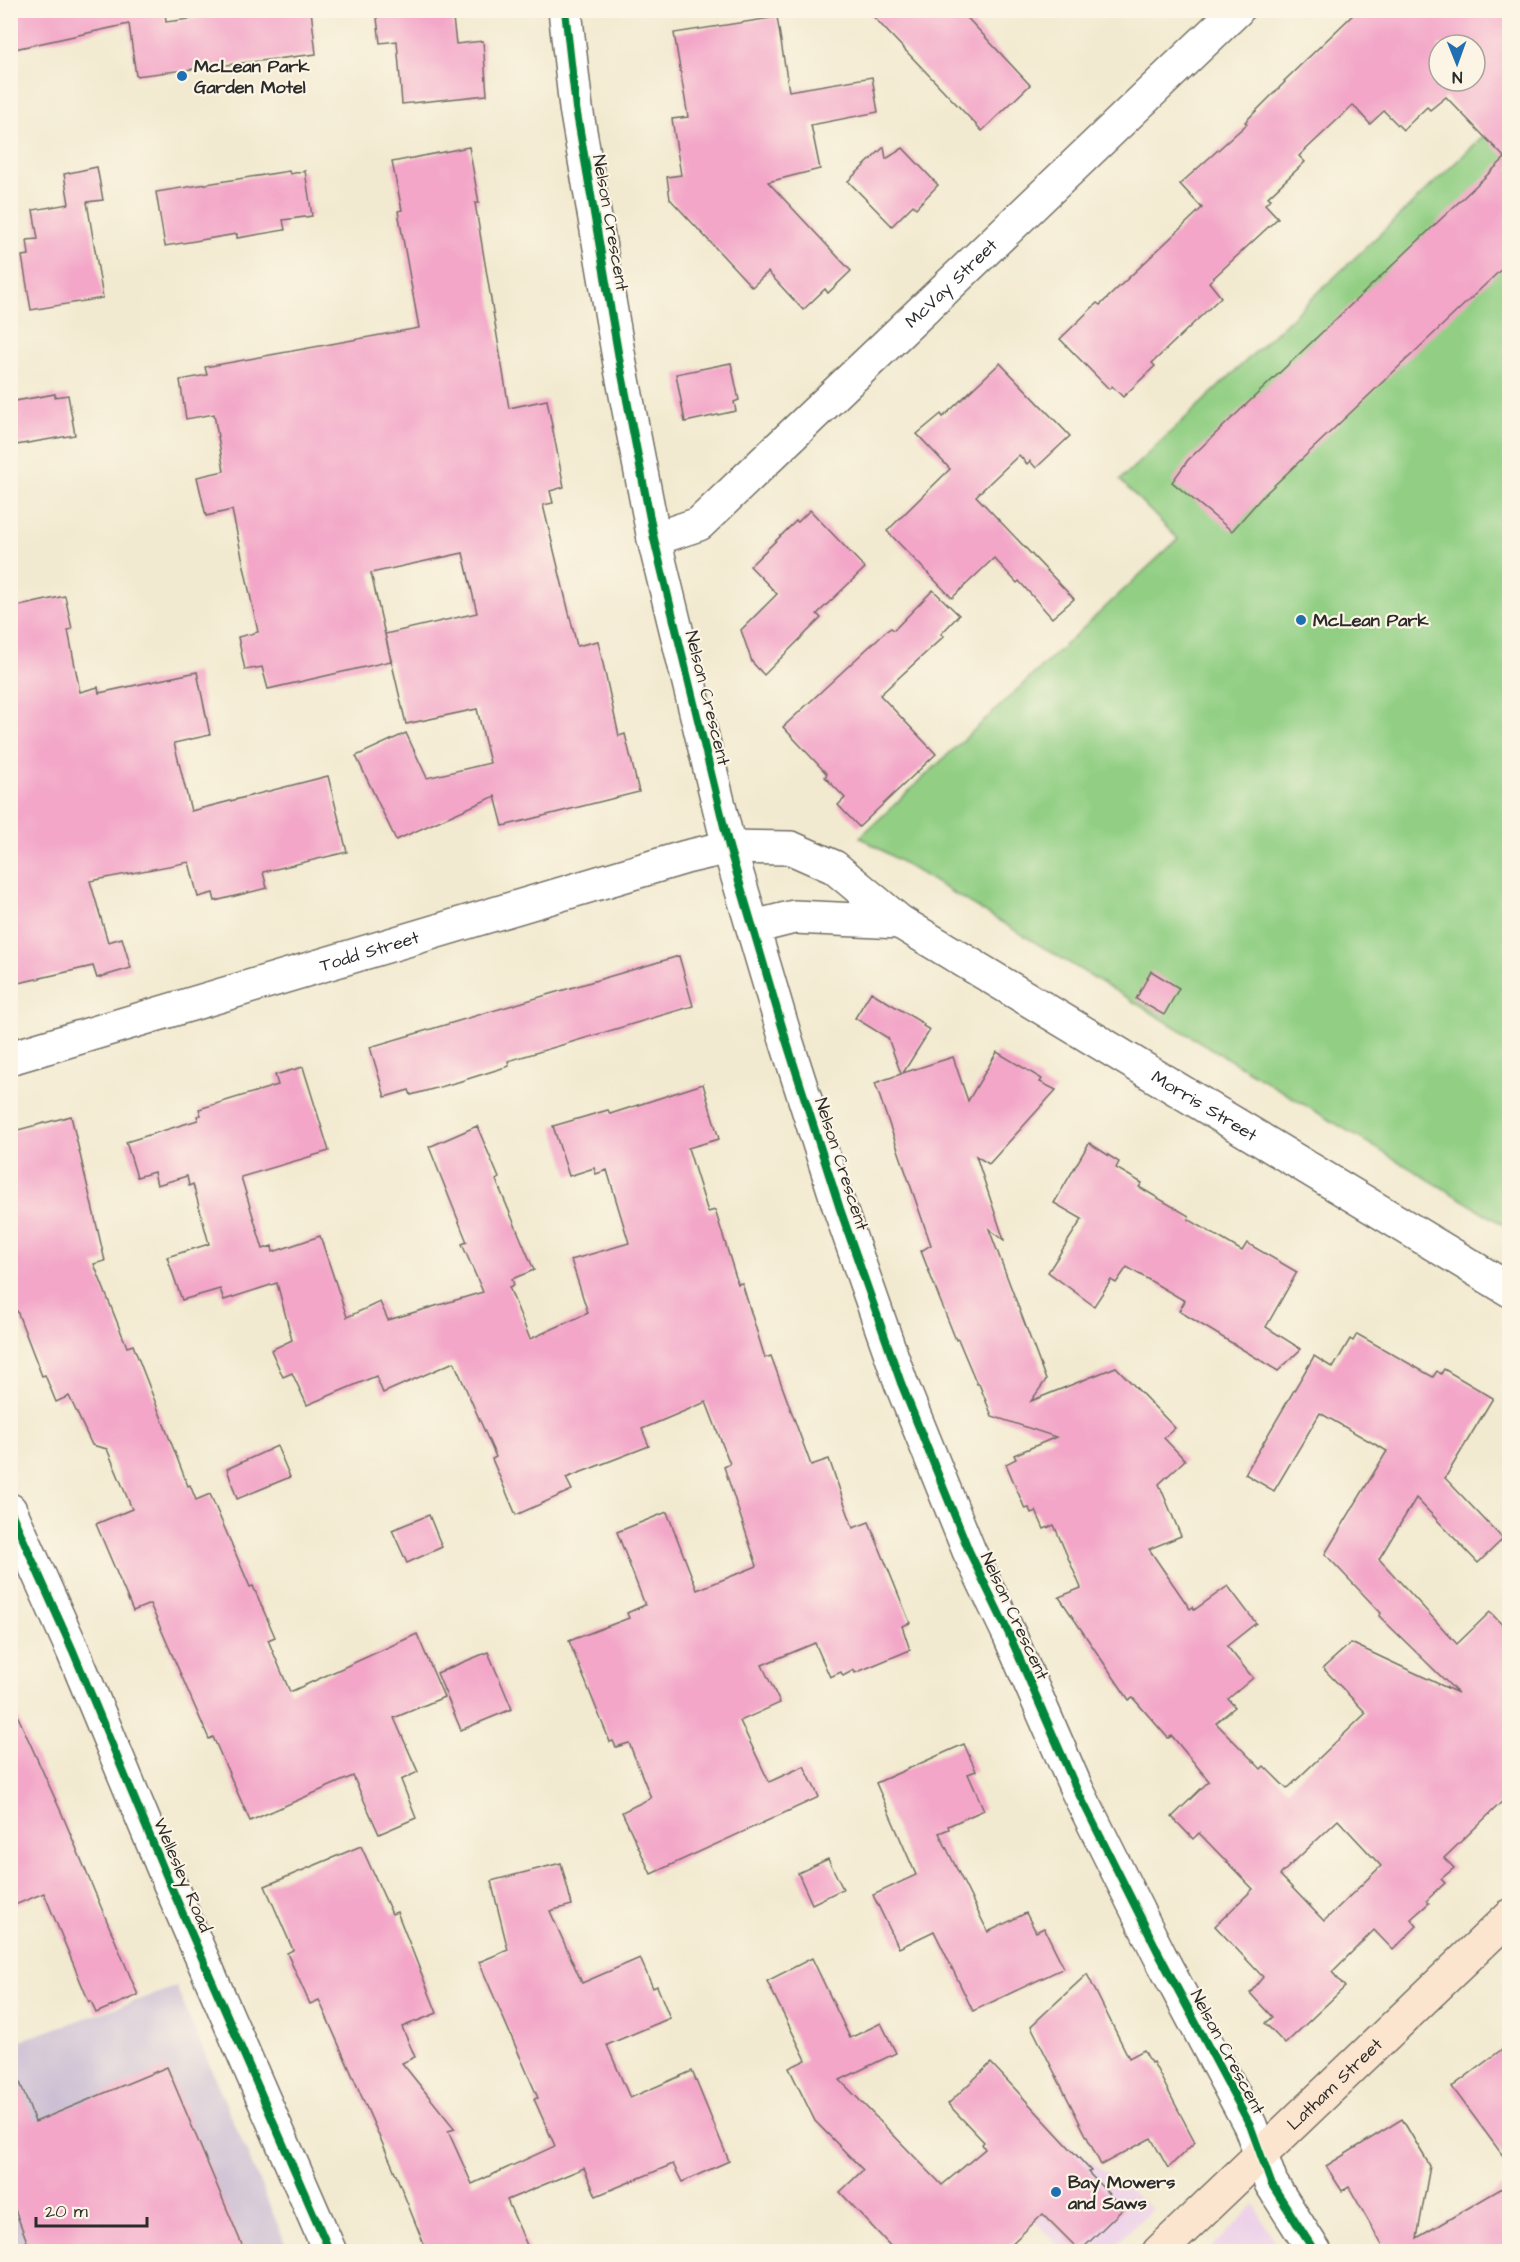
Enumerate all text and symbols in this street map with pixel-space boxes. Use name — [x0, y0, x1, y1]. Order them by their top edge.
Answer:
north arrow — [1427, 33, 1487, 93]
place label: McLean Park Garden Motel — [194, 54, 310, 100]
text: N — [1452, 66, 1462, 88]
marker: McLean Park Garden Motel — [175, 69, 189, 83]
street label: Nelson Crescent — [586, 153, 635, 294]
street label: McVay Street — [900, 233, 1004, 334]
place label: McLean Park — [1313, 608, 1429, 633]
marker: McLean Park — [1294, 613, 1308, 627]
street label: Nelson Crescent — [679, 628, 737, 769]
street label: Todd Street — [317, 925, 423, 978]
street label: Morris Street — [1147, 1065, 1263, 1148]
street label: Nelson Crescent — [808, 1095, 875, 1234]
street label: Nelson Crescent — [974, 1548, 1055, 1685]
street label: Wellesley Road — [146, 1814, 218, 1937]
street label: Nelson Crescent — [1184, 1985, 1271, 2120]
street label: Latham Street — [1282, 2032, 1389, 2136]
place label: Bay Mowers and Saws — [1067, 2170, 1175, 2216]
marker: Bay Mowers and Saws — [1049, 2185, 1063, 2199]
scale bar — [36, 2190, 147, 2228]
text: 20 m — [45, 2199, 88, 2224]

